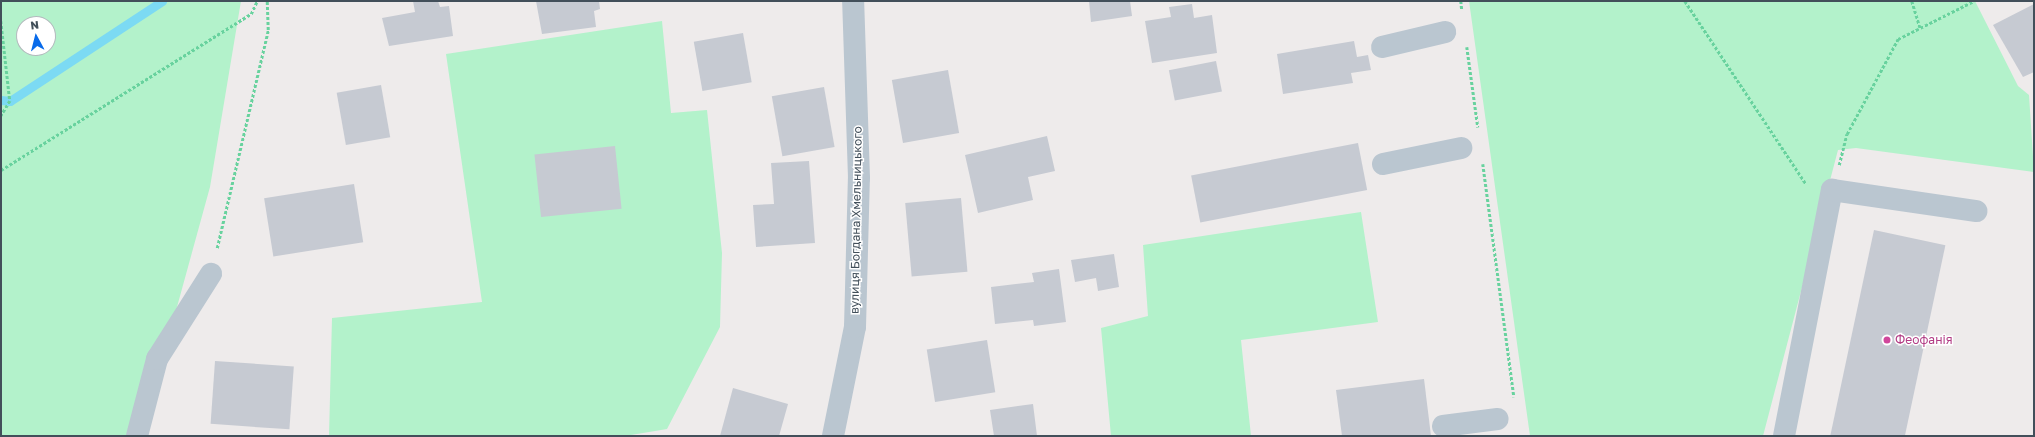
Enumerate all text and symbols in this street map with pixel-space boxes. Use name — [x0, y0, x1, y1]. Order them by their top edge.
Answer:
north arrow — [16, 16, 56, 56]
text: N — [30, 18, 40, 32]
street label: вулиця Богдана Хмельницького — [847, 126, 865, 314]
place label: Феофанія — [1895, 333, 1953, 347]
marker: Феофанія — [1882, 335, 1892, 345]

